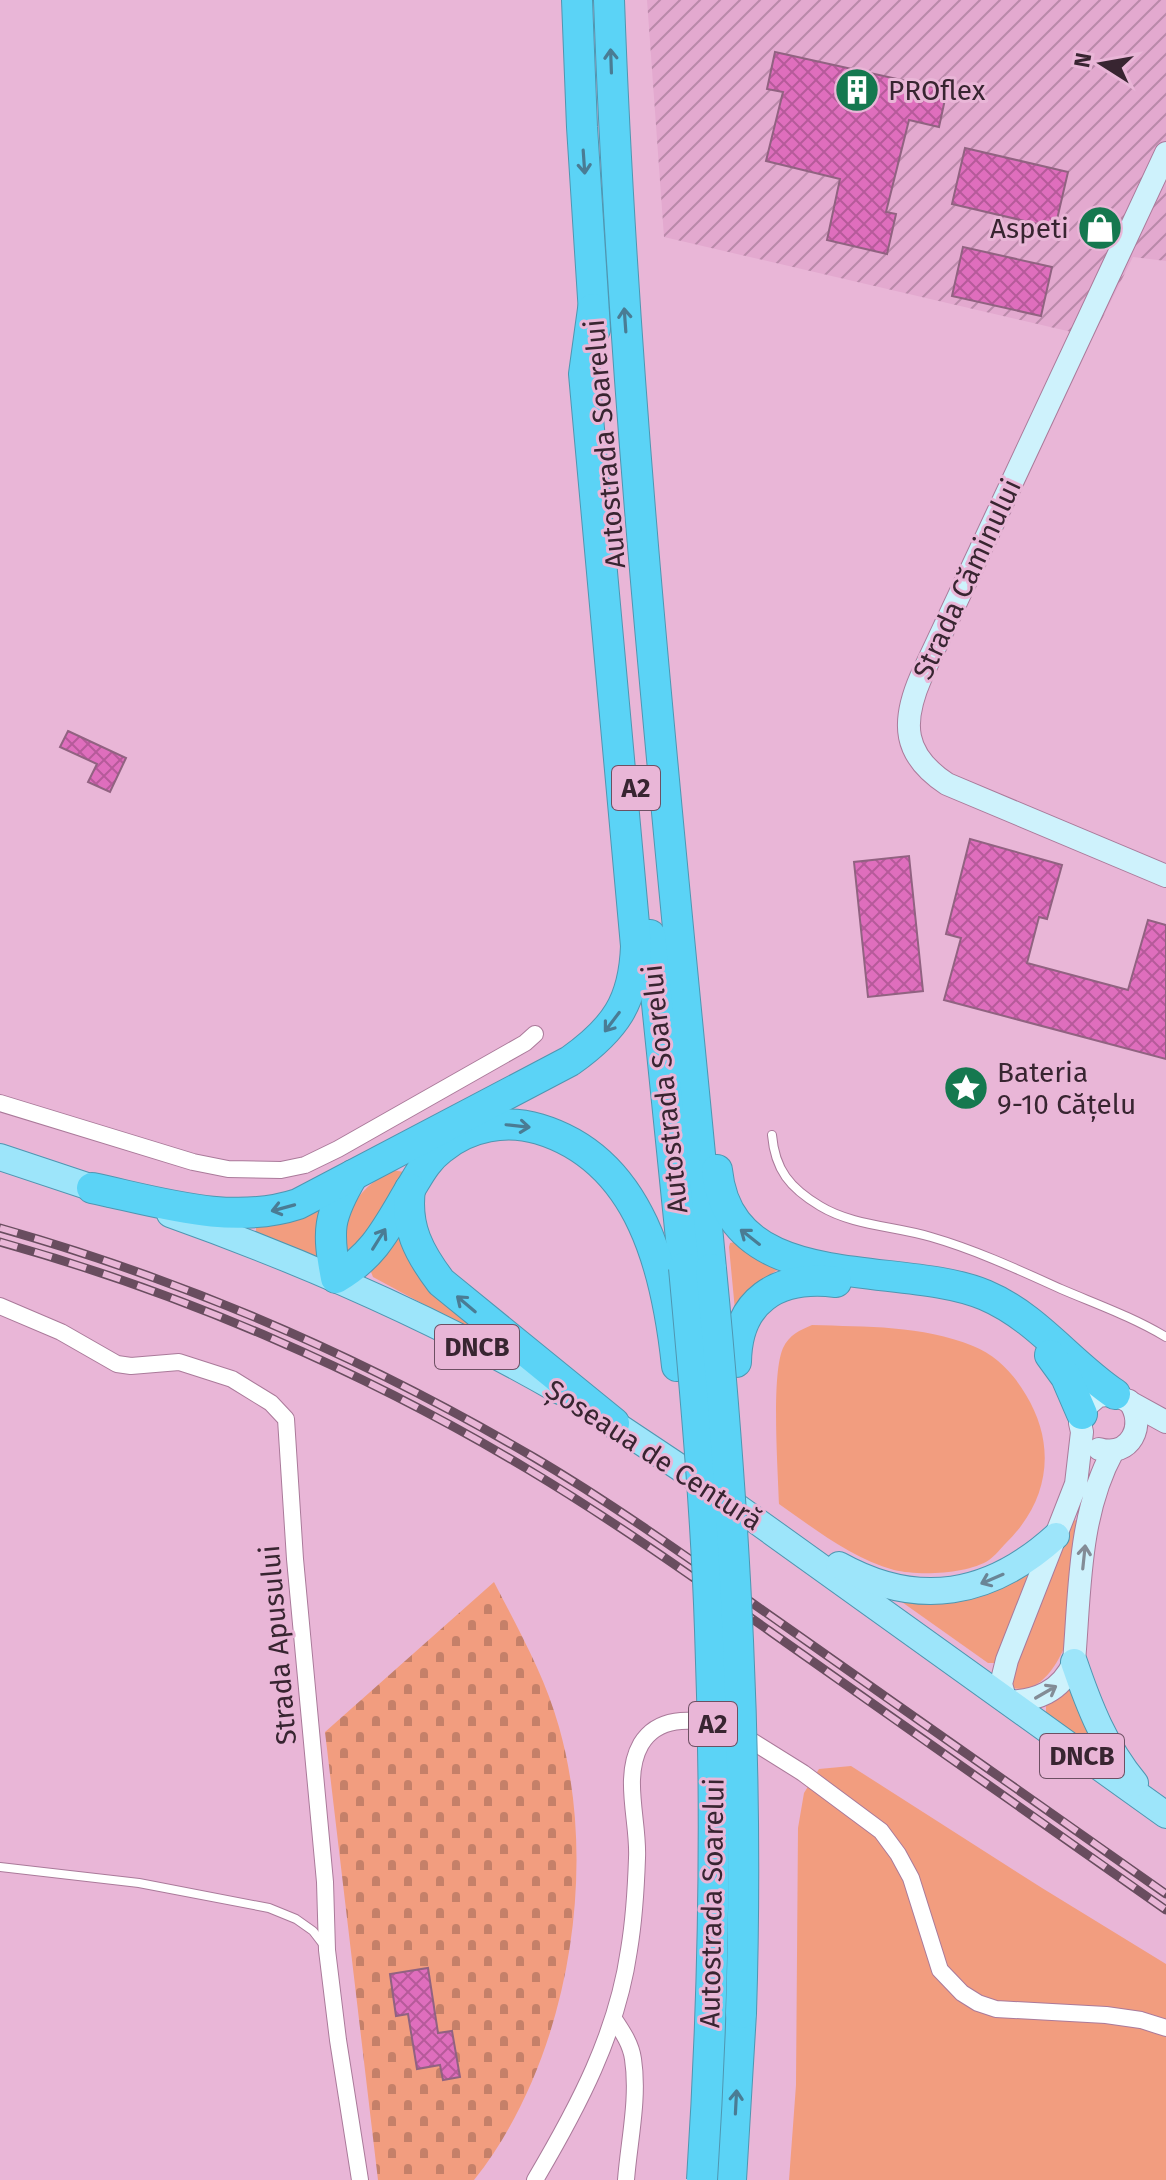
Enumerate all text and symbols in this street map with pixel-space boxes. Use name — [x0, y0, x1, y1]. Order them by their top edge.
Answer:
north arrow — [1062, 24, 1142, 104]
one-way arrow — [603, 48, 618, 75]
text: N — [1068, 51, 1098, 70]
building icon: PROflex — [833, 66, 881, 114]
place label: PROflex — [888, 74, 986, 107]
one-way arrow — [577, 148, 592, 175]
shop icon: Aspeti — [1076, 204, 1124, 252]
place label: Aspeti — [990, 212, 1069, 245]
one-way arrow — [617, 307, 632, 334]
street label: Autostrada Soarelui — [578, 318, 632, 570]
street label: Strada Căminului — [906, 473, 1028, 685]
road number: A2 — [612, 766, 660, 810]
street label: Autostrada Soarelui — [636, 963, 694, 1215]
one-way arrow — [604, 1011, 621, 1032]
place label: Bateria 9-10 Cățelu — [997, 1056, 1136, 1122]
place icon: Bateria 9-10 Cățelu — [942, 1064, 990, 1112]
one-way arrow — [504, 1118, 531, 1133]
one-way arrow — [270, 1201, 296, 1216]
one-way arrow — [371, 1228, 387, 1251]
one-way arrow — [740, 1228, 761, 1246]
one-way arrow — [456, 1295, 477, 1313]
road number: DNCB — [435, 1325, 519, 1369]
street label: Șoseaua de Centură — [539, 1373, 768, 1538]
street label: Strada Apusului — [253, 1544, 303, 1746]
one-way arrow — [1076, 1544, 1091, 1571]
one-way arrow — [980, 1573, 1005, 1588]
one-way arrow — [1034, 1684, 1057, 1700]
road number: A2 — [689, 1702, 737, 1746]
road number: DNCB — [1040, 1734, 1124, 1778]
street label: Autostrada Soarelui — [693, 1778, 731, 2028]
one-way arrow — [729, 2089, 744, 2116]

